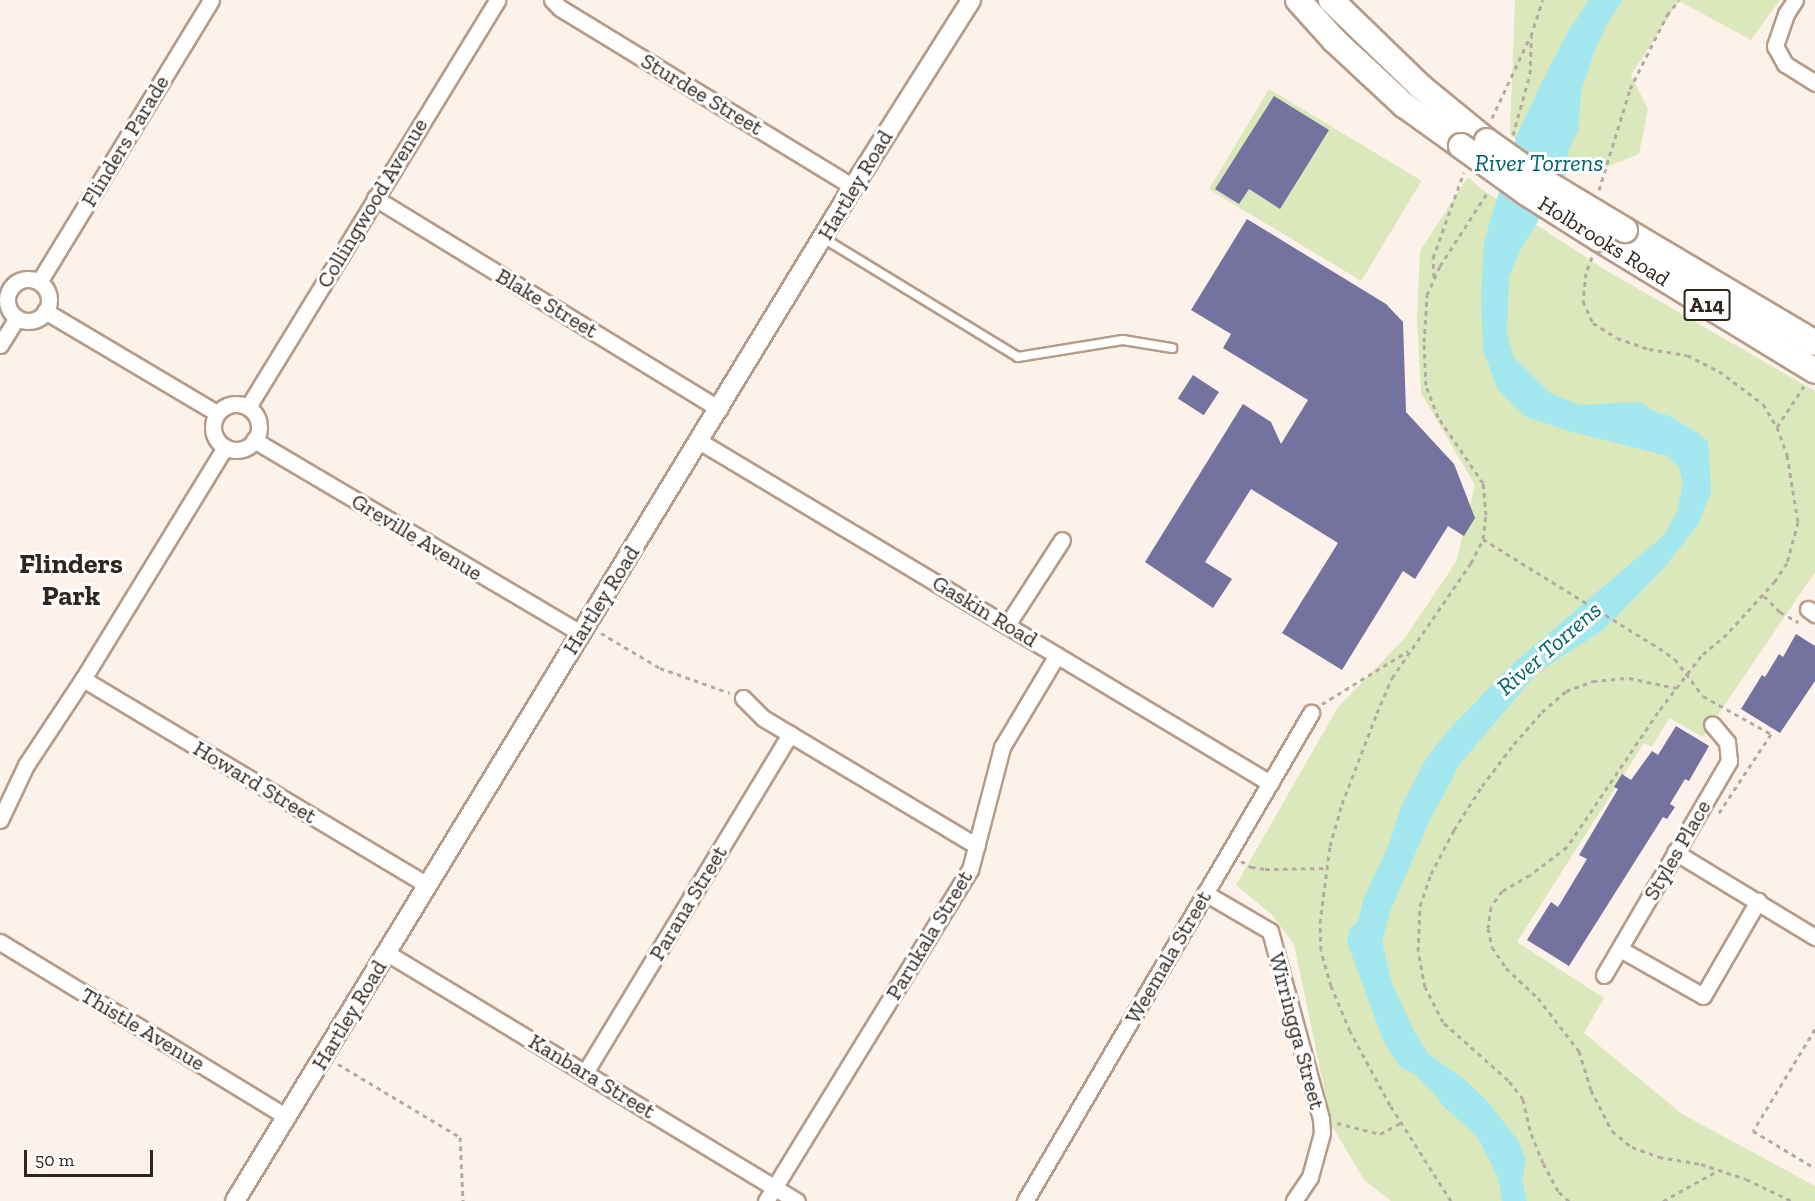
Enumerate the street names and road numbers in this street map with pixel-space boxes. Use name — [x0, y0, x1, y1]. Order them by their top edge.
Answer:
street label: Sturdee Street — [636, 47, 768, 141]
street label: Flinders Parade — [75, 71, 175, 211]
street label: Collingwood Avenue — [311, 113, 433, 293]
street label: Hartley Road — [812, 125, 898, 245]
street label: Holbrooks Road — [1533, 190, 1675, 292]
street label: Blake Street — [491, 262, 603, 344]
road number: A14 — [1683, 287, 1731, 323]
street label: Greville Avenue — [347, 487, 487, 587]
street label: Hartley Road — [557, 541, 645, 659]
street label: Gaskin Road — [928, 569, 1042, 653]
street label: Howard Street — [189, 735, 321, 829]
street label: Styles Place — [1638, 795, 1716, 905]
street label: Parana Street — [643, 841, 733, 965]
street label: Parukala Street — [880, 866, 978, 1004]
street label: Weemala Street — [1119, 886, 1217, 1028]
street label: Wirringga Street — [1263, 950, 1331, 1112]
street label: Hartley Road — [306, 955, 392, 1075]
street label: Thistle Avenue — [76, 981, 210, 1077]
street label: Kanbara Street — [524, 1028, 660, 1124]

